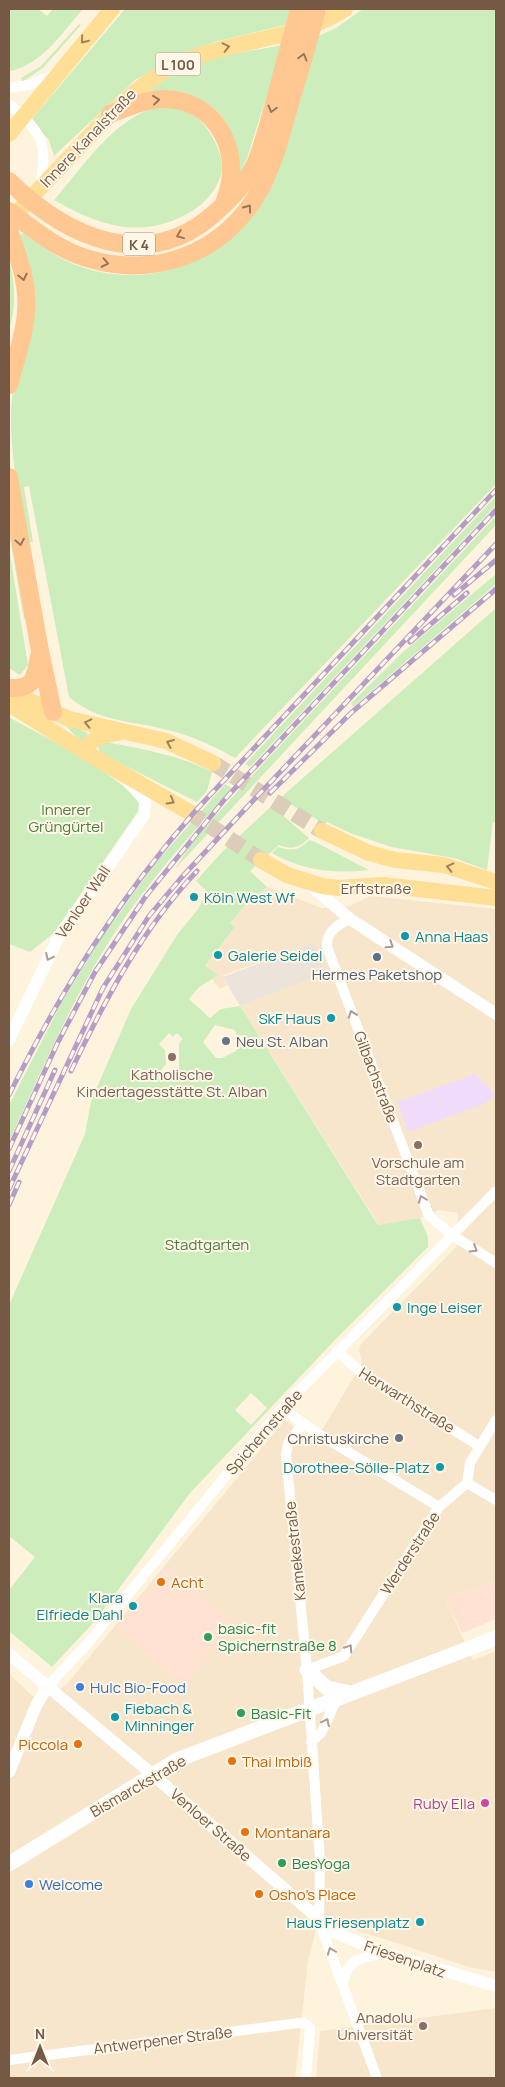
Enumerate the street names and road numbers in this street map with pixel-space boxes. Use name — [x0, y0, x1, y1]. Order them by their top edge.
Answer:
road number: L 100 — [156, 52, 200, 76]
street label: Innere Kanalstraße — [35, 84, 141, 192]
road number: K 4 — [123, 232, 155, 255]
street label: Venloer Wall — [51, 861, 115, 943]
street label: Erftstraße — [341, 878, 411, 899]
street label: Gilbachstraße — [349, 1028, 403, 1126]
street label: Herwarthstraße — [355, 1362, 459, 1438]
street label: Spichernstraße — [221, 1385, 307, 1479]
street label: Kamekestraße — [279, 1500, 311, 1602]
street label: Werderstraße — [375, 1507, 445, 1599]
street label: Bismarckstraße — [86, 1750, 190, 1822]
street label: Venloer Straße — [166, 1784, 256, 1866]
street label: Friesenplatz — [361, 1935, 449, 1983]
street label: Antwerpener Straße — [92, 2021, 234, 2059]

